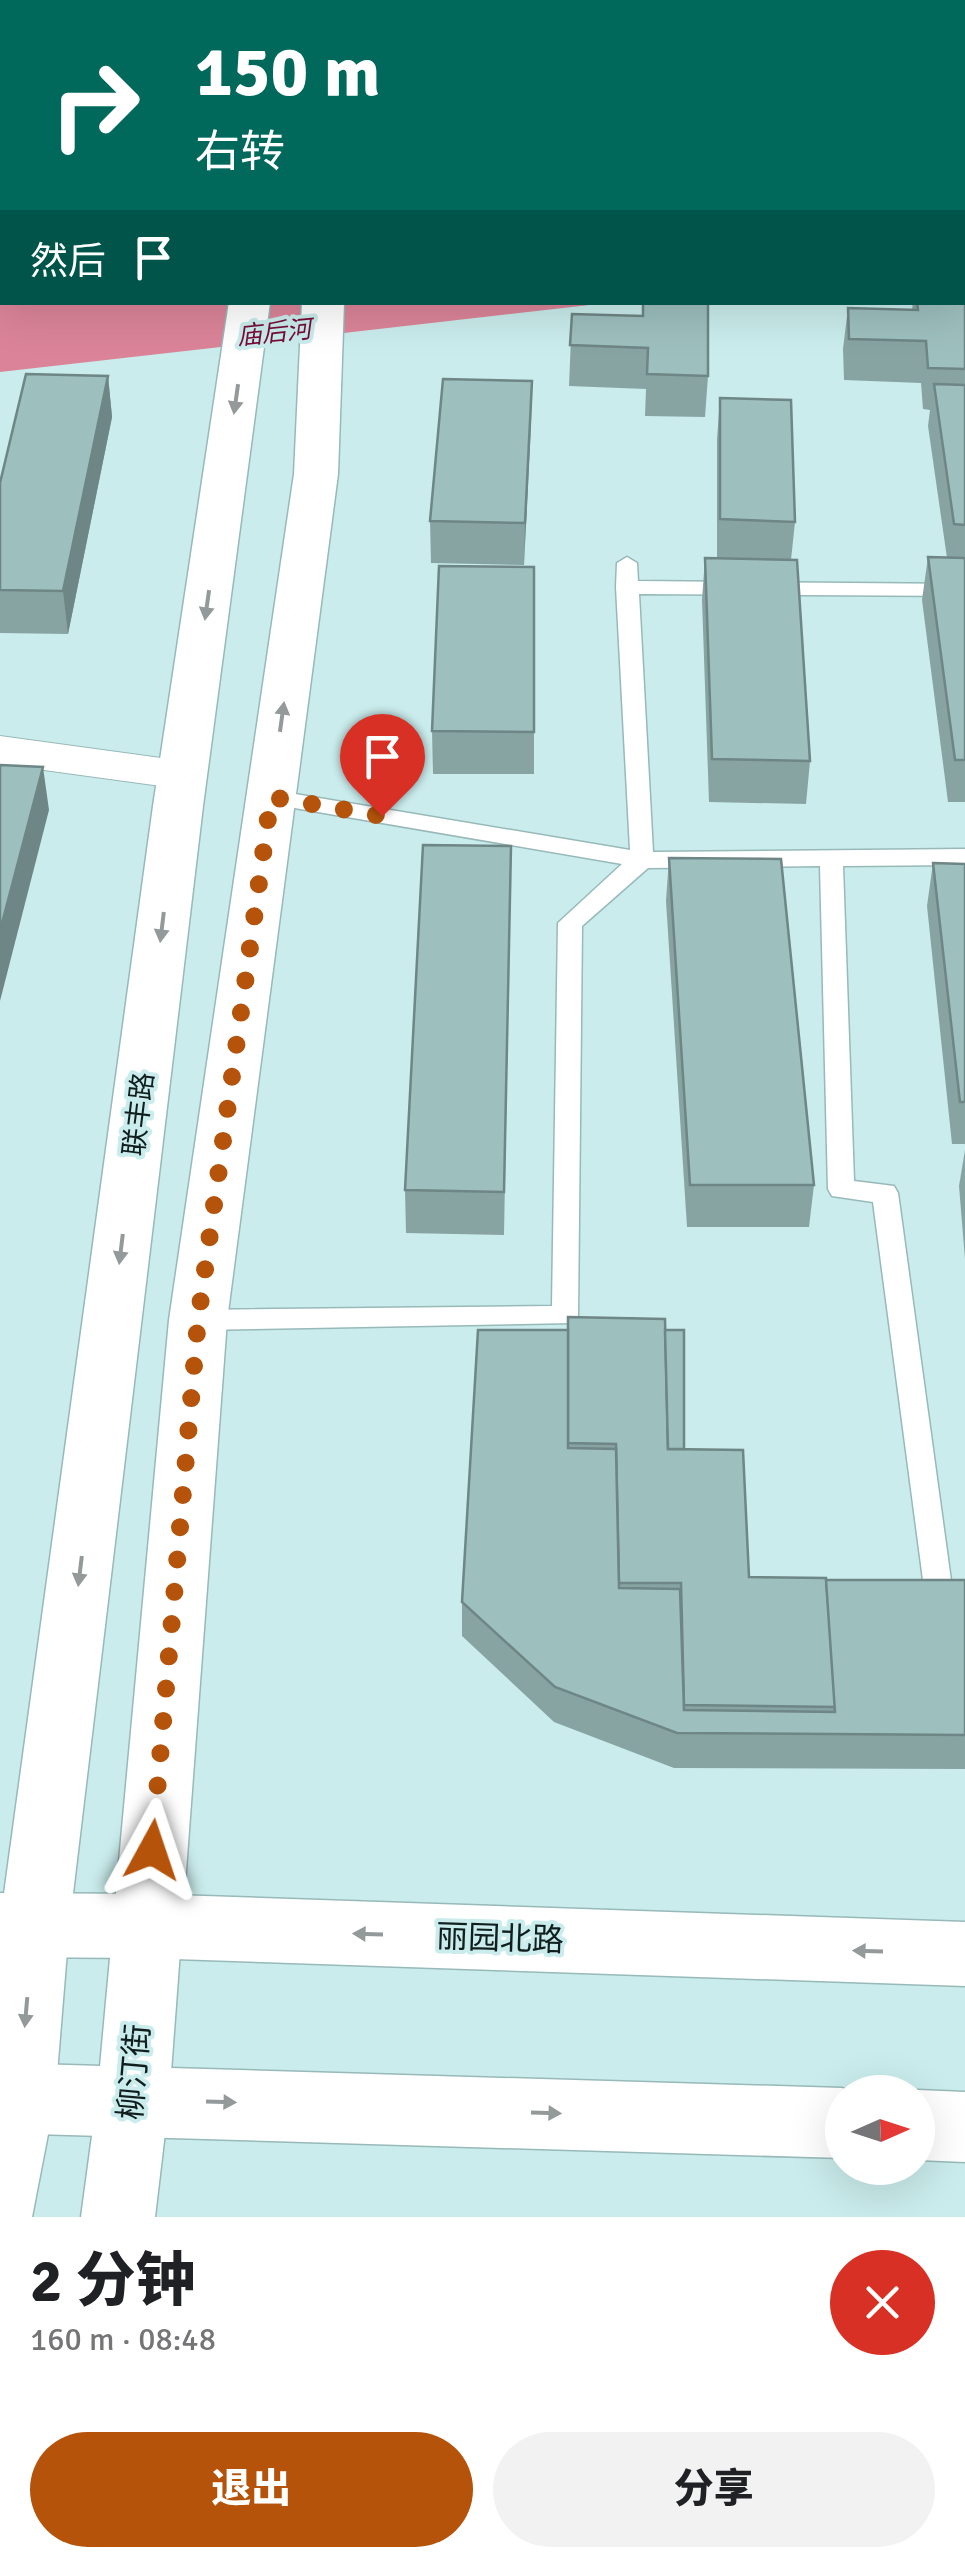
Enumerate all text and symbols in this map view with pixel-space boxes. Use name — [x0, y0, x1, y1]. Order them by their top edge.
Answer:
text: 150 m — [195, 29, 380, 115]
icon: right — [30, 40, 160, 170]
text: 右转 — [195, 125, 285, 180]
icon: arrive — [126, 230, 181, 285]
text: 然后 — [30, 238, 106, 285]
water label: 庙后河 — [235, 313, 317, 352]
one-way arrow — [228, 384, 244, 415]
one-way arrow — [199, 589, 215, 621]
one-way arrow — [274, 700, 290, 732]
pin — [340, 714, 425, 817]
icon: arrive — [355, 729, 410, 784]
one-way arrow — [154, 911, 170, 943]
street label: 联丰路 — [117, 1070, 161, 1158]
one-way arrow — [113, 1234, 129, 1265]
one-way arrow — [72, 1556, 88, 1588]
position arrow — [100, 1798, 204, 1902]
street label: 丽园北路 — [435, 1917, 565, 1960]
one-way arrow — [351, 1925, 383, 1941]
one-way arrow — [851, 1943, 883, 1959]
one-way arrow — [18, 1997, 34, 2029]
street label: 柳汀街 — [111, 2023, 158, 2122]
north arrow — [825, 2075, 935, 2185]
map controls — [825, 2075, 935, 2185]
one-way arrow — [206, 2094, 237, 2110]
one-way arrow — [530, 2105, 562, 2121]
text: 2 分钟 — [30, 2245, 196, 2319]
button: close — [830, 2250, 935, 2355]
text: 160 m · 08:48 — [30, 2320, 216, 2359]
button: 退出 — [30, 2432, 473, 2547]
button: 分享 — [493, 2432, 935, 2547]

